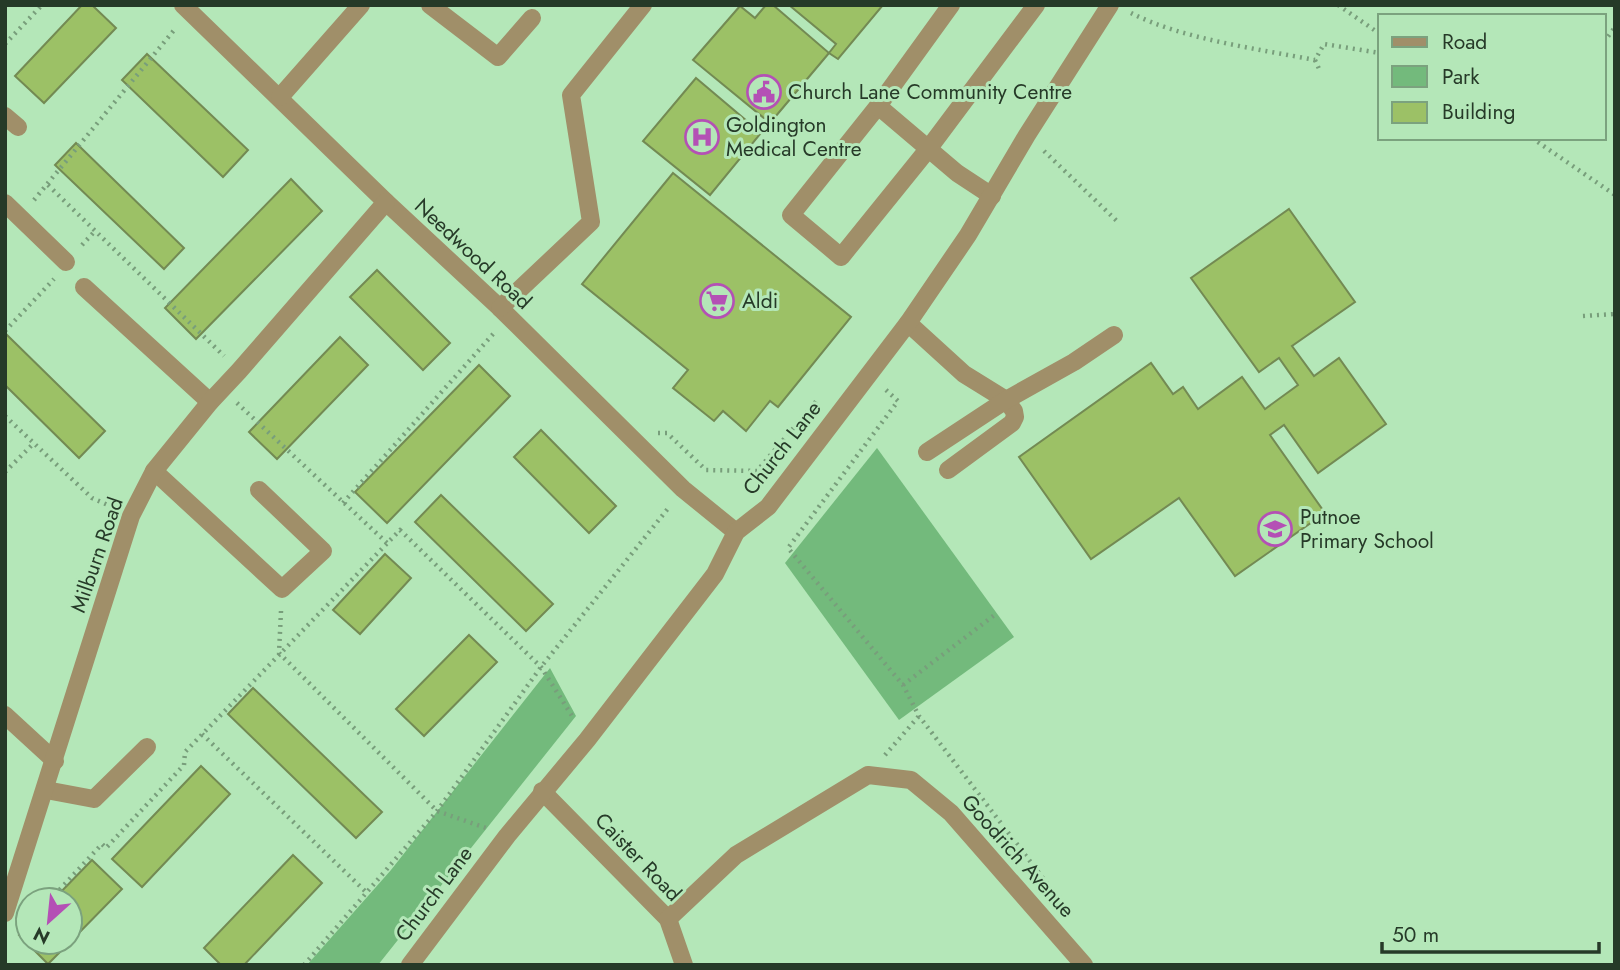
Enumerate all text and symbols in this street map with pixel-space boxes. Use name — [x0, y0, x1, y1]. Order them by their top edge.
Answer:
legend — [1378, 14, 1606, 140]
text: Road — [1442, 27, 1487, 57]
text: Park — [1442, 62, 1480, 92]
public building icon: Church Lane Community Centre — [745, 73, 783, 111]
place label: Church Lane Community Centre — [788, 77, 1072, 107]
text: Building — [1442, 97, 1515, 127]
place label: Goldington Medical Centre — [726, 110, 862, 164]
hospital icon: Goldington Medical Centre — [683, 118, 721, 156]
street label: Needwood Road — [408, 192, 538, 316]
supermarket icon: Aldi — [698, 282, 736, 320]
place label: Aldi — [742, 286, 778, 316]
street label: Church Lane — [736, 394, 828, 501]
street label: Milburn Road — [63, 493, 131, 617]
place label: Putnoe Primary School — [1300, 502, 1434, 556]
school or university icon: Putnoe Primary School — [1256, 510, 1294, 548]
street label: Goodrich Avenue — [954, 788, 1082, 924]
street label: Caister Road — [588, 806, 688, 908]
street label: Church Lane — [388, 840, 480, 948]
north arrow — [14, 886, 84, 956]
scale bar — [1382, 911, 1599, 955]
text: N — [29, 920, 54, 951]
text: 50 m — [1392, 920, 1439, 950]

